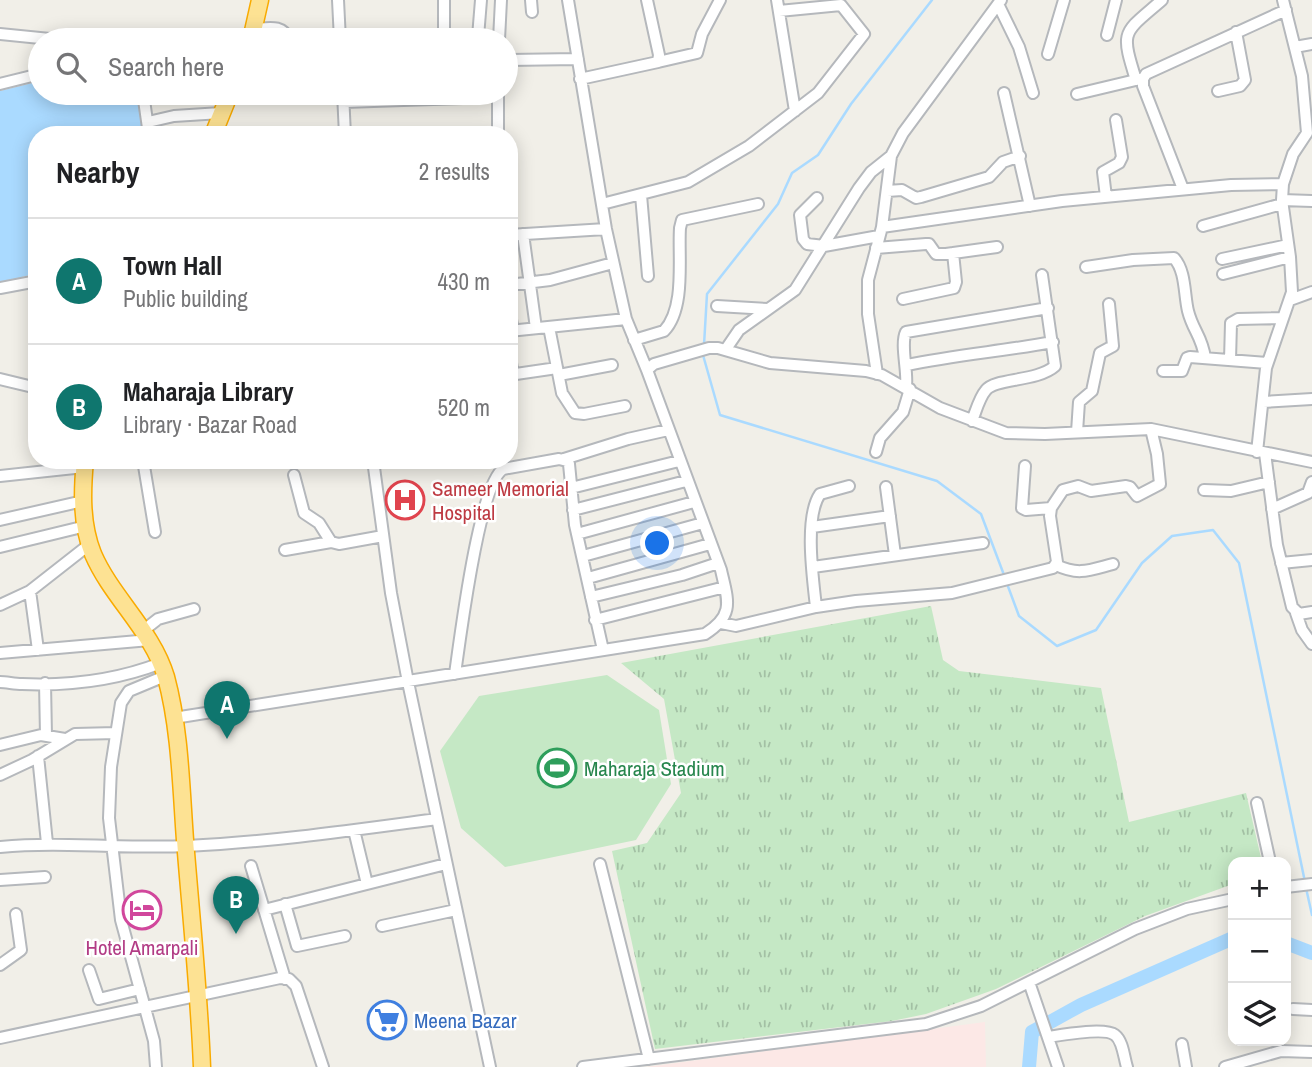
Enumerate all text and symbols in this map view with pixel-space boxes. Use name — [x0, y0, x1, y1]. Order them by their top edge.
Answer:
search box — [28, 28, 518, 105]
icon: search — [52, 48, 90, 86]
text: Search here — [108, 49, 224, 84]
text: Nearby — [56, 152, 139, 192]
text: 2 results — [419, 156, 490, 187]
text: Town Hall — [123, 248, 222, 283]
text: A — [72, 266, 86, 297]
text: 430 m — [438, 266, 490, 297]
text: Public building — [123, 283, 248, 314]
text: Maharaja Library — [123, 374, 294, 409]
text: B — [72, 392, 86, 423]
text: 520 m — [438, 392, 490, 423]
text: Library · Bazar Road — [123, 409, 297, 440]
place label: Sameer Memorial Hospital — [432, 474, 569, 527]
hospital icon: Sameer Memorial Hospital — [384, 479, 426, 521]
your location — [640, 526, 674, 560]
pin: A — [204, 681, 250, 739]
sports icon: Maharaja Stadium — [536, 747, 578, 789]
place label: Maharaja Stadium — [584, 754, 725, 783]
map controls — [1228, 857, 1291, 1046]
button: + — [1228, 857, 1291, 920]
pin: B — [213, 876, 259, 934]
hotel icon: Hotel Amarpali — [121, 889, 163, 931]
button: − — [1228, 920, 1291, 983]
place label: Hotel Amarpali — [86, 933, 198, 962]
button: layers — [1228, 983, 1291, 1046]
supermarket icon: Meena Bazar — [366, 999, 408, 1041]
place label: Meena Bazar — [414, 1006, 517, 1035]

